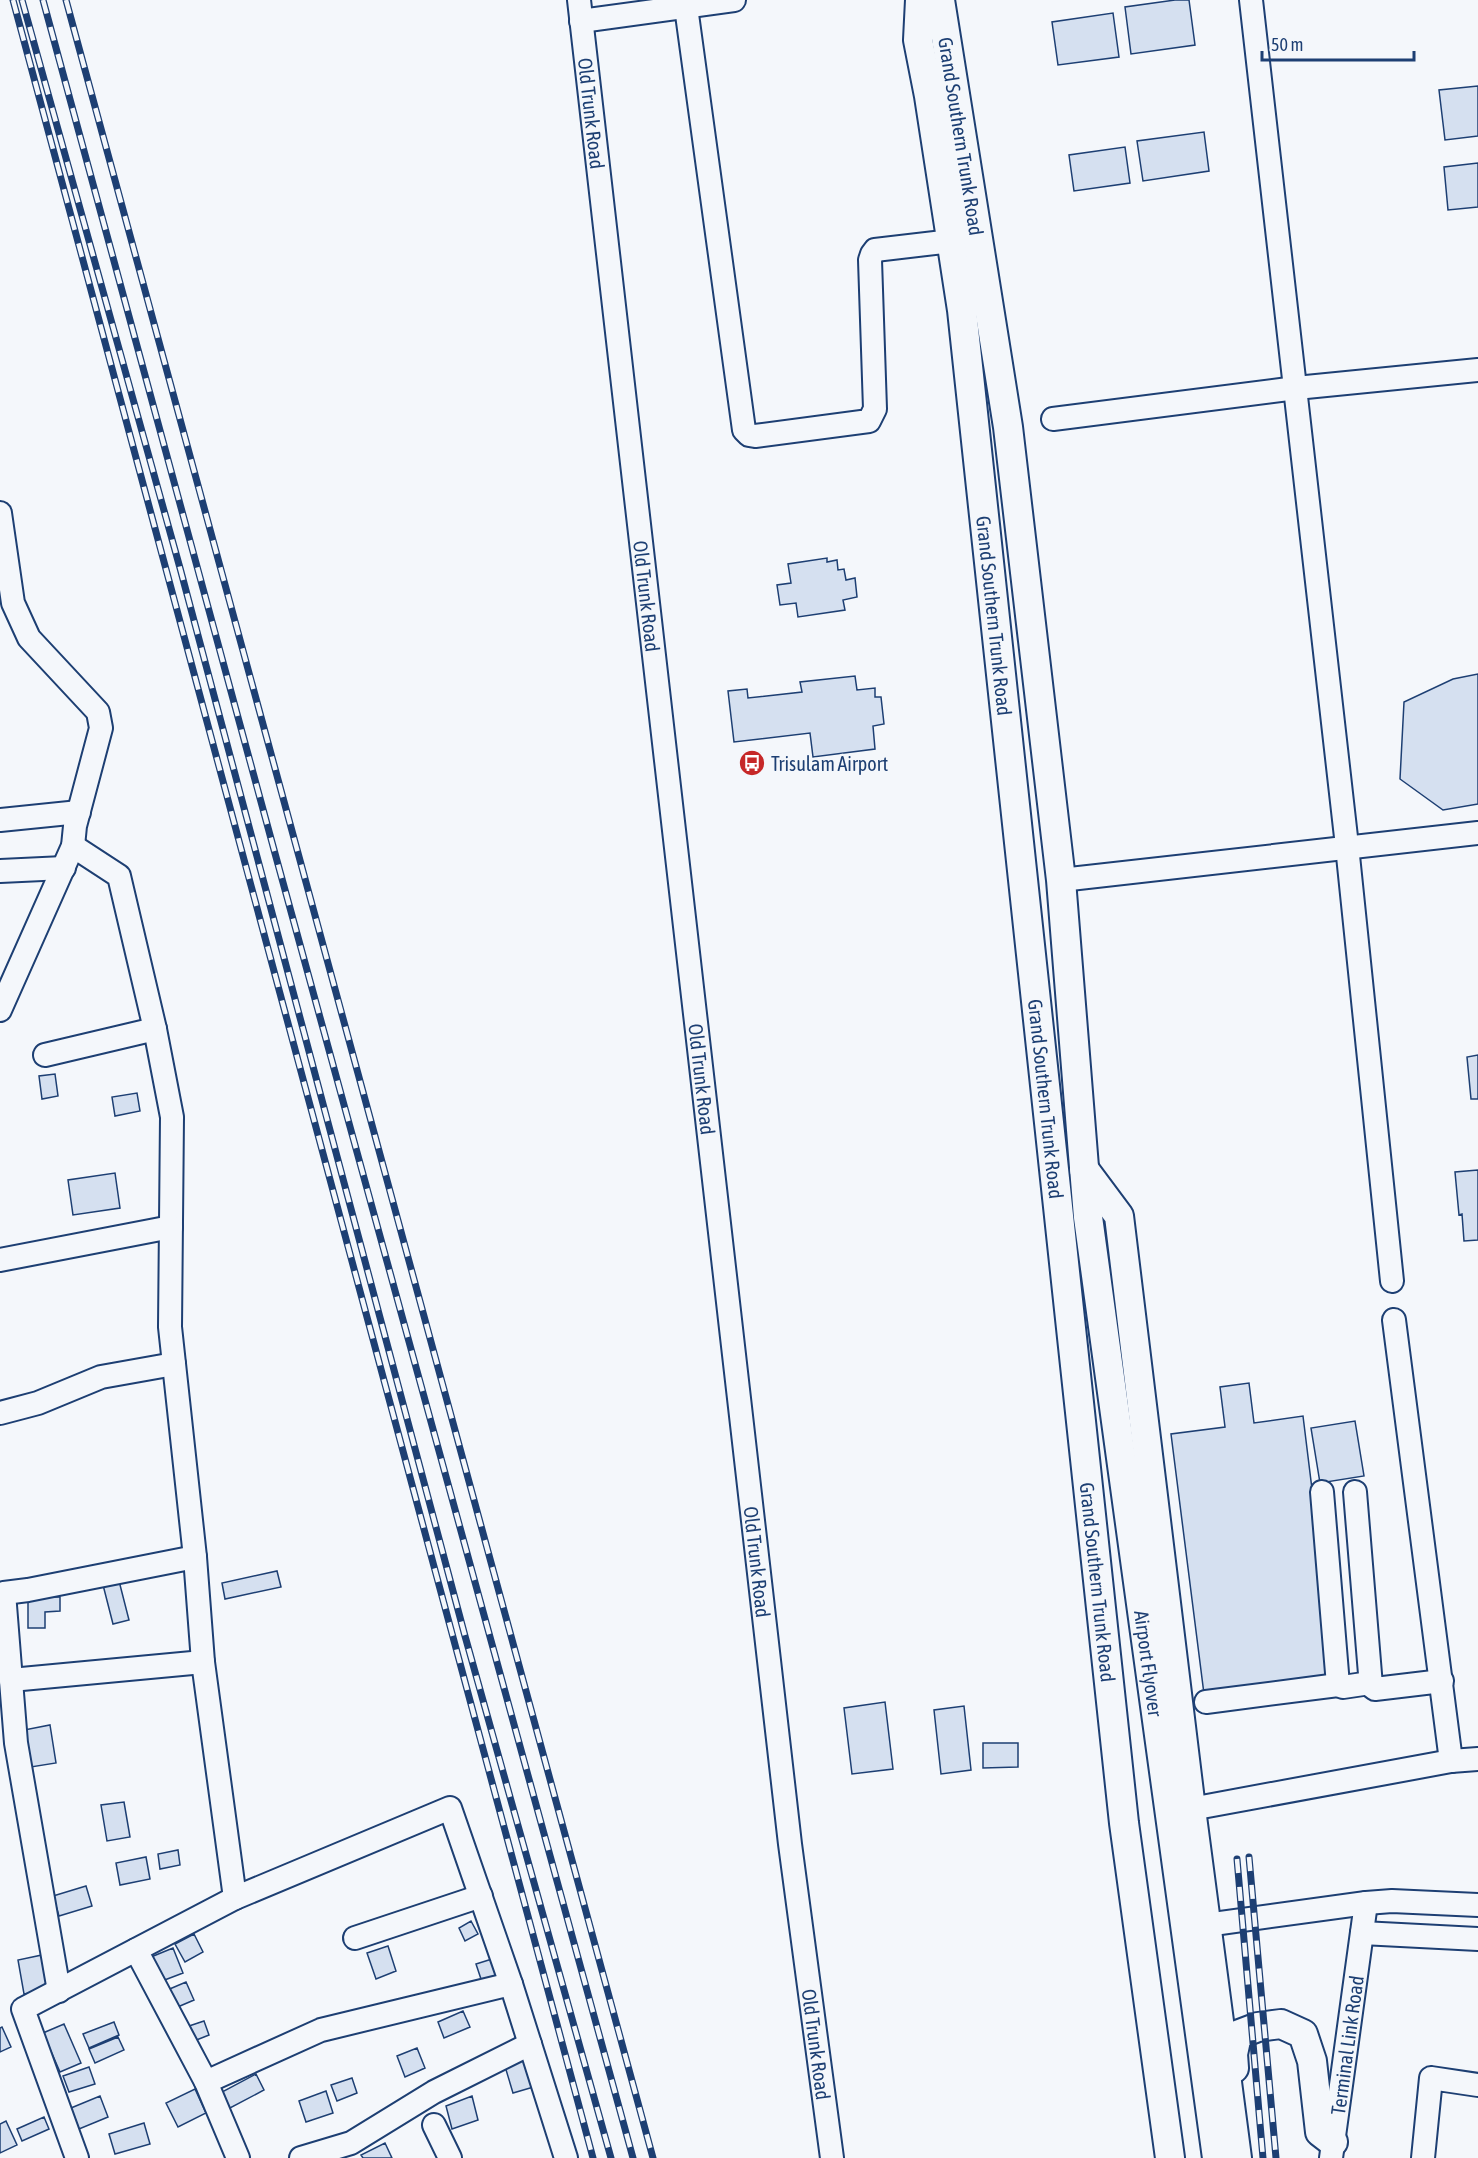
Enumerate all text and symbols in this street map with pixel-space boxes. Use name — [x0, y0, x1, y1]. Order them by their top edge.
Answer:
scale bar — [1262, 24, 1414, 62]
text: 50 m — [1271, 34, 1303, 55]
street label: Grand Southern Trunk Road — [935, 36, 989, 237]
street label: Old Trunk Road — [574, 56, 610, 170]
street label: Grand Southern Trunk Road — [973, 515, 1017, 716]
street label: Old Trunk Road — [629, 539, 665, 653]
bus stop icon: Trisulam Airport — [737, 748, 767, 778]
place label: Trisulam Airport — [771, 752, 888, 775]
street label: Grand Southern Trunk Road — [1024, 998, 1069, 1200]
street label: Old Trunk Road — [685, 1022, 720, 1136]
street label: Grand Southern Trunk Road — [1076, 1481, 1120, 1683]
street label: Old Trunk Road — [740, 1505, 775, 1619]
street label: Airport Flyover — [1131, 1609, 1168, 1719]
street label: Terminal Link Road — [1326, 1974, 1367, 2116]
street label: Old Trunk Road — [798, 1987, 836, 2101]

